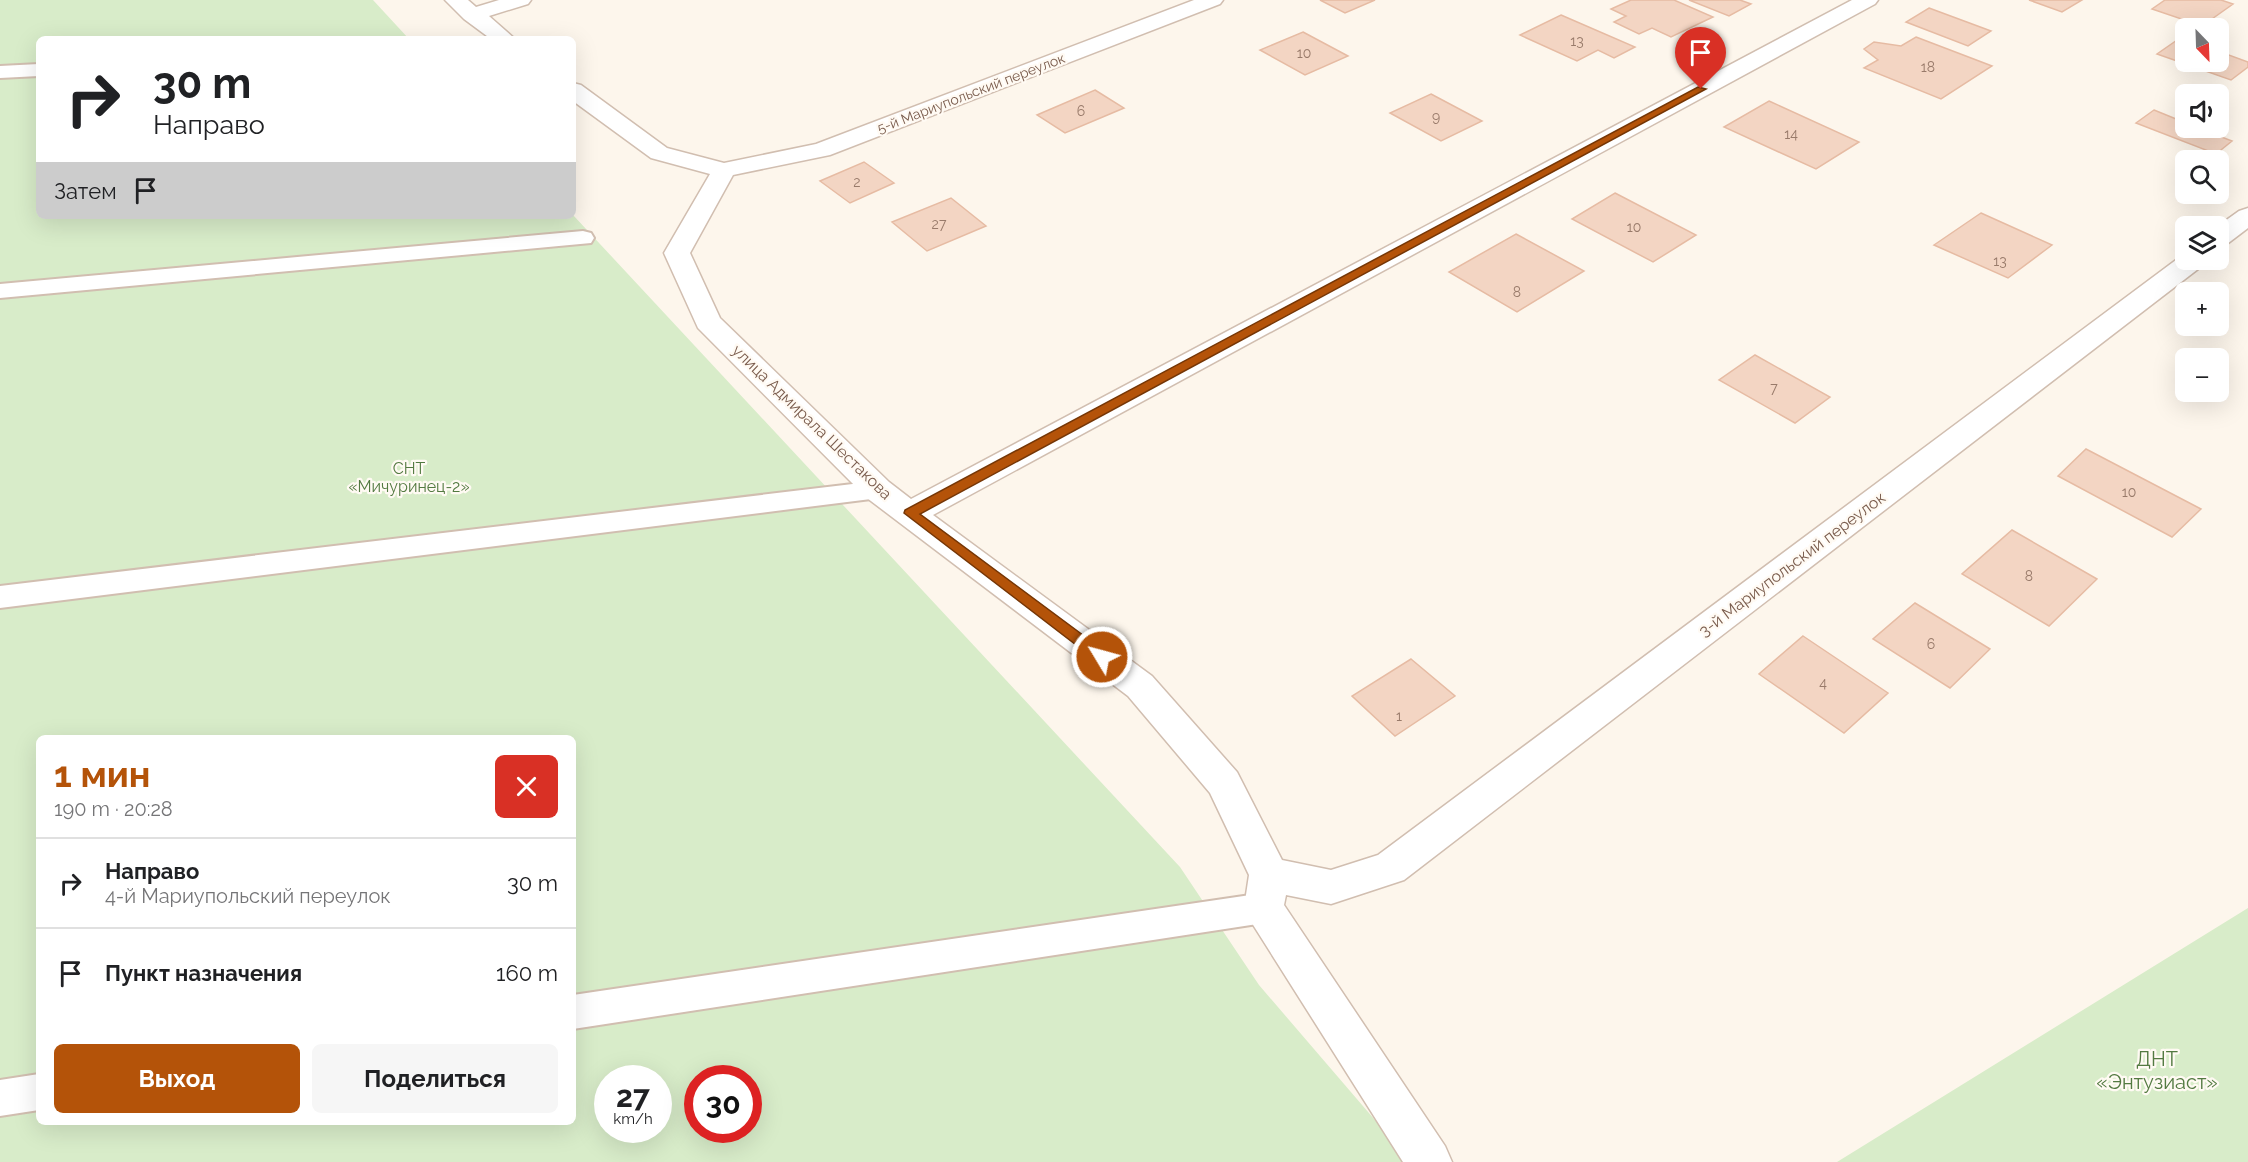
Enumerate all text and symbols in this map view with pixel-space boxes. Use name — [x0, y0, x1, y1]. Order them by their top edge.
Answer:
north arrow — [2175, 18, 2229, 72]
map controls — [2175, 18, 2229, 402]
pin — [1675, 27, 1726, 89]
house number: 13 — [1570, 33, 1584, 49]
icon: arrive — [1684, 36, 1717, 69]
house number: 10 — [1297, 45, 1311, 61]
street label: 5-й Мариупольский переулок — [875, 50, 1067, 136]
text: 30 m — [153, 59, 251, 108]
house number: 18 — [1921, 59, 1935, 75]
icon: right — [54, 60, 132, 138]
button: sound — [2175, 84, 2229, 138]
house number: 6 — [1077, 103, 1085, 119]
text: Направо — [153, 109, 265, 140]
house number: 9 — [1432, 109, 1440, 125]
house number: 14 — [1784, 126, 1798, 142]
button: search — [2175, 150, 2229, 204]
icon: arrive — [129, 174, 162, 207]
house number: 2 — [853, 174, 861, 190]
text: Затем — [54, 178, 117, 204]
house number: 27 — [932, 216, 947, 232]
button: layers — [2175, 216, 2229, 270]
house number: 10 — [1627, 219, 1641, 235]
house number: 13 — [1993, 253, 2007, 269]
button: + — [2175, 282, 2229, 336]
house number: 8 — [1513, 284, 1521, 300]
street label: улица Адмирала Шестакова — [728, 341, 896, 503]
button: − — [2175, 348, 2229, 402]
house number: 7 — [1770, 380, 1778, 396]
park label: СНТ «Мичуринец-2» — [348, 459, 470, 496]
house number: 10 — [2122, 484, 2136, 500]
street label: 3-й Мариупольский переулок — [1695, 488, 1889, 640]
house number: 8 — [2025, 568, 2033, 584]
position arrow — [1070, 625, 1134, 689]
house number: 6 — [1927, 636, 1935, 652]
house number: 4 — [1819, 675, 1827, 691]
house number: 1 — [1396, 708, 1402, 724]
text: 1 мин — [54, 753, 150, 795]
button: close — [495, 755, 558, 818]
text: 190 m · 20:28 — [54, 797, 173, 821]
text: Направо — [105, 858, 199, 884]
icon: right — [54, 867, 87, 900]
text: 30 m — [507, 870, 558, 896]
text: 4-й Мариупольский переулок — [105, 884, 391, 908]
icon: arrive — [54, 957, 87, 990]
text: Пункт назначения — [105, 960, 302, 986]
text: 160 m — [496, 960, 558, 986]
button: Выход — [54, 1044, 300, 1113]
button: Поделиться — [312, 1044, 558, 1113]
park label: ДНТ «Энтузиаст» — [2096, 1047, 2218, 1094]
speed limit sign: 30 — [684, 1065, 762, 1143]
text: 27 — [616, 1079, 650, 1114]
text: km/h — [613, 1110, 653, 1128]

